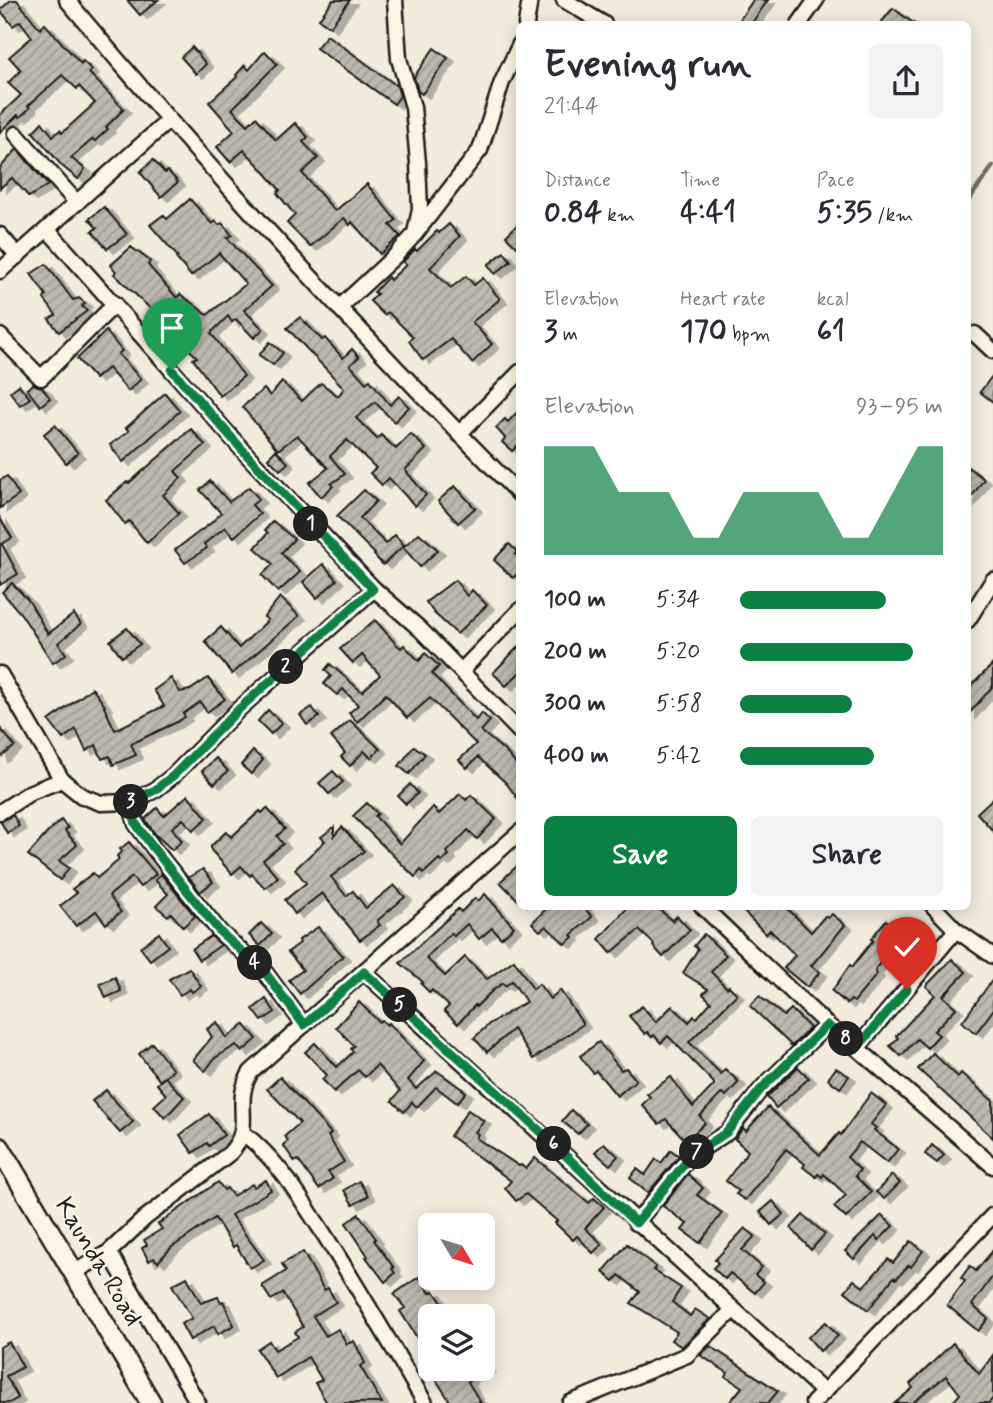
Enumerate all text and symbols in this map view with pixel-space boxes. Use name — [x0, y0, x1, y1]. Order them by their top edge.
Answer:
text: Evening run — [544, 41, 751, 90]
button: share — [869, 44, 943, 118]
text: 21:44 — [544, 92, 599, 122]
text: Distance — [544, 168, 611, 193]
text: Time — [680, 168, 720, 193]
text: Pace — [817, 168, 854, 193]
text: 0.84 — [544, 193, 602, 232]
text: 4:41 — [680, 193, 736, 232]
text: 5:35 — [817, 193, 872, 232]
text: km — [602, 203, 635, 228]
text: /km — [872, 203, 913, 228]
text: Elevation — [544, 287, 619, 312]
text: Heart rate — [680, 287, 766, 312]
text: kcal — [817, 287, 849, 312]
pin — [142, 298, 202, 370]
icon: arrive — [153, 309, 191, 347]
text: 3 — [544, 312, 558, 351]
text: 170 — [680, 312, 727, 351]
text: 61 — [817, 312, 845, 351]
text: m — [558, 322, 578, 347]
text: bpm — [727, 322, 770, 347]
text: Elevation — [544, 392, 635, 422]
text: 93–95 m — [856, 392, 943, 422]
pin: 1 — [294, 506, 328, 542]
text: 1 — [306, 511, 315, 536]
text: 100 m — [544, 585, 606, 615]
text: 5:34 — [656, 585, 700, 615]
text: 200 m — [544, 637, 607, 667]
text: 5:20 — [656, 637, 700, 667]
pin: 2 — [268, 650, 304, 684]
text: 2 — [281, 654, 290, 679]
text: 300 m — [544, 689, 606, 719]
text: 5:58 — [656, 689, 702, 719]
text: 400 m — [544, 741, 609, 771]
text: 5:42 — [656, 741, 701, 771]
pin: 3 — [114, 784, 148, 820]
text: 3 — [126, 789, 135, 814]
button: Save — [544, 816, 737, 896]
button: Share — [751, 816, 943, 896]
pin — [877, 917, 937, 989]
icon: check — [888, 928, 926, 966]
pin: 4 — [238, 946, 272, 981]
text: 4 — [249, 950, 260, 975]
pin: 5 — [382, 988, 418, 1023]
text: 5 — [394, 992, 405, 1017]
pin: 8 — [828, 1021, 864, 1056]
text: 8 — [840, 1026, 851, 1051]
pin: 6 — [536, 1126, 572, 1162]
text: 6 — [549, 1131, 558, 1156]
pin: 7 — [680, 1134, 714, 1170]
text: 7 — [691, 1139, 702, 1164]
street label: Kaunda Road — [46, 1191, 150, 1333]
north arrow — [418, 1213, 495, 1290]
map controls — [418, 1213, 495, 1381]
button: layers — [418, 1304, 495, 1381]

